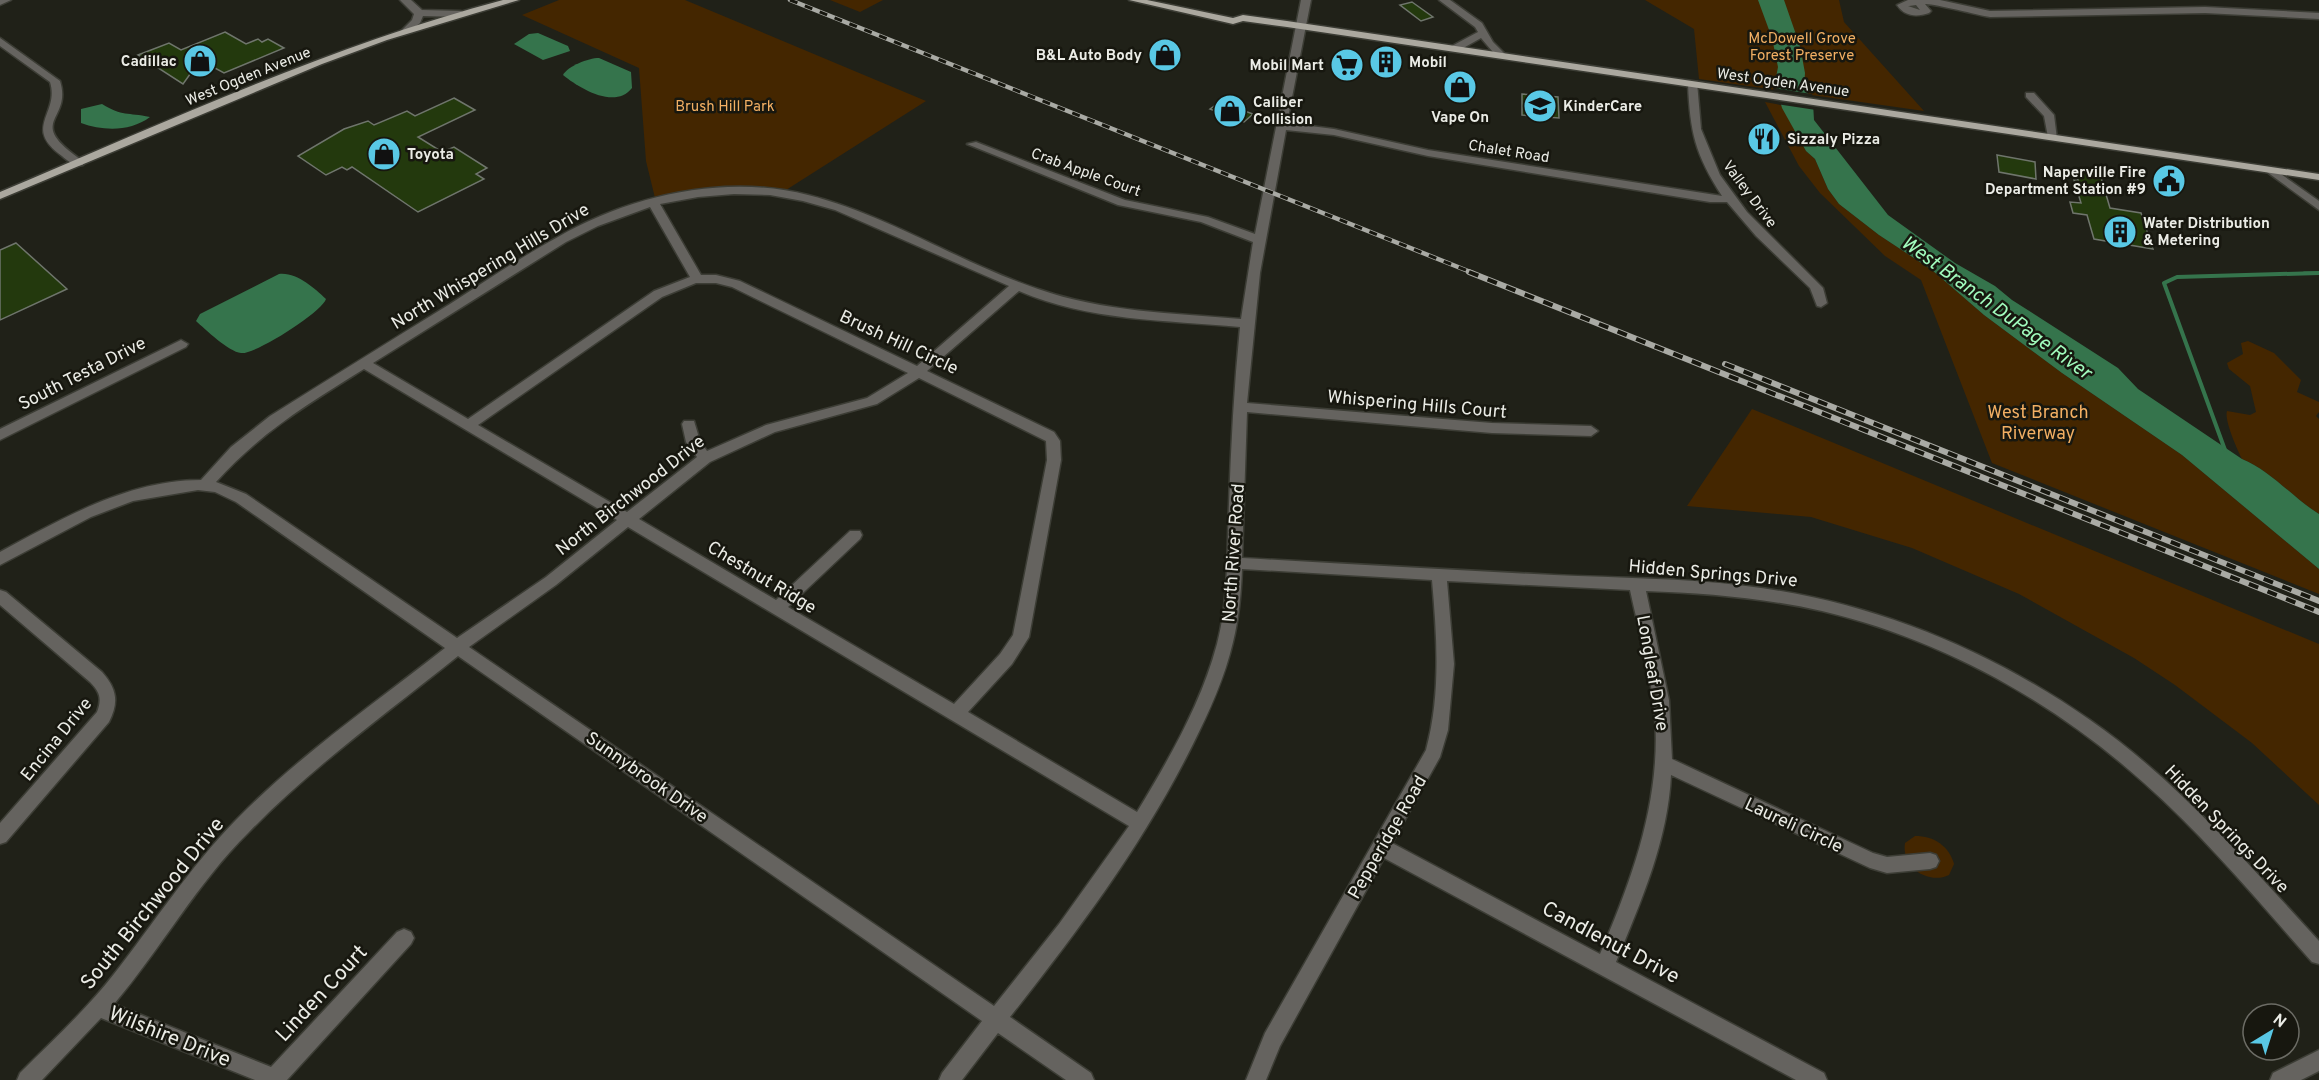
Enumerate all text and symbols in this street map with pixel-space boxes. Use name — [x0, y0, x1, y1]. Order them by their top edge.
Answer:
park label: McDowell Grove Forest Preserve — [1748, 30, 1856, 66]
shop icon: B&L Auto Body — [1147, 37, 1183, 73]
shop icon: Cadillac — [182, 43, 218, 79]
street label: West Ogden Avenue — [183, 44, 314, 111]
building icon: Mobil — [1368, 44, 1404, 80]
place label: B&L Auto Body — [1036, 47, 1142, 66]
supermarket icon: Mobil Mart — [1329, 47, 1365, 83]
place label: Cadillac — [121, 53, 177, 72]
place label: Mobil — [1409, 54, 1447, 73]
place label: Mobil Mart — [1250, 57, 1324, 76]
street label: West Ogden Avenue — [1715, 65, 1850, 102]
shop icon: Vape On — [1442, 69, 1478, 105]
school or university icon: KinderCare — [1522, 88, 1558, 124]
shop icon: Caliber Collision — [1212, 93, 1248, 129]
place label: Caliber Collision — [1253, 94, 1313, 130]
park label: Brush Hill Park — [675, 98, 775, 117]
place label: KinderCare — [1563, 98, 1642, 117]
place label: Vape On — [1431, 109, 1489, 128]
restaurant icon: Sizzaly Pizza — [1746, 121, 1782, 157]
place label: Sizzaly Pizza — [1787, 131, 1880, 150]
shop icon: Toyota — [366, 136, 402, 172]
street label: Chalet Road — [1467, 137, 1551, 168]
street label: Crab Apple Court — [1028, 145, 1143, 202]
place label: Toyota — [407, 146, 454, 165]
street label: Valley Drive — [1717, 158, 1780, 232]
public building icon: Naperville Fire Department Station #9 — [2151, 163, 2187, 199]
place label: Naperville Fire Department Station #9 — [1985, 164, 2146, 200]
street label: North Whispering Hills Drive — [387, 199, 594, 336]
building icon: Water Distribution & Metering — [2102, 214, 2138, 250]
place label: Water Distribution & Metering — [2143, 215, 2270, 251]
water label: West Branch DuPage River — [1895, 231, 2097, 387]
street label: Brush Hill Circle — [835, 306, 961, 381]
street label: South Testa Drive — [15, 332, 150, 416]
street label: Whispering Hills Court — [1326, 386, 1508, 425]
park label: West Branch Riverway — [1987, 402, 2089, 446]
street label: North Birchwood Drive — [552, 431, 710, 562]
street label: North River Road — [1218, 483, 1251, 623]
street label: Chestnut Ridge — [702, 537, 820, 620]
street label: Hidden Springs Drive — [1627, 556, 1798, 593]
street label: Longleaf Drive — [1630, 614, 1673, 733]
street label: Encina Drive — [16, 693, 98, 787]
street label: Sunnybrook Drive — [580, 727, 712, 829]
street label: Hidden Springs Drive — [2159, 761, 2293, 899]
street label: Pepperidge Road — [1344, 772, 1433, 904]
street label: Laureli Circle — [1741, 794, 1846, 859]
street label: South Birchwood Drive — [75, 812, 231, 996]
street label: Candlenut Drive — [1537, 896, 1684, 991]
street label: Linden Court — [270, 940, 374, 1048]
street label: Wilshire Drive — [105, 1001, 234, 1074]
north arrow — [2241, 1002, 2301, 1062]
text: N — [2268, 1010, 2290, 1033]

